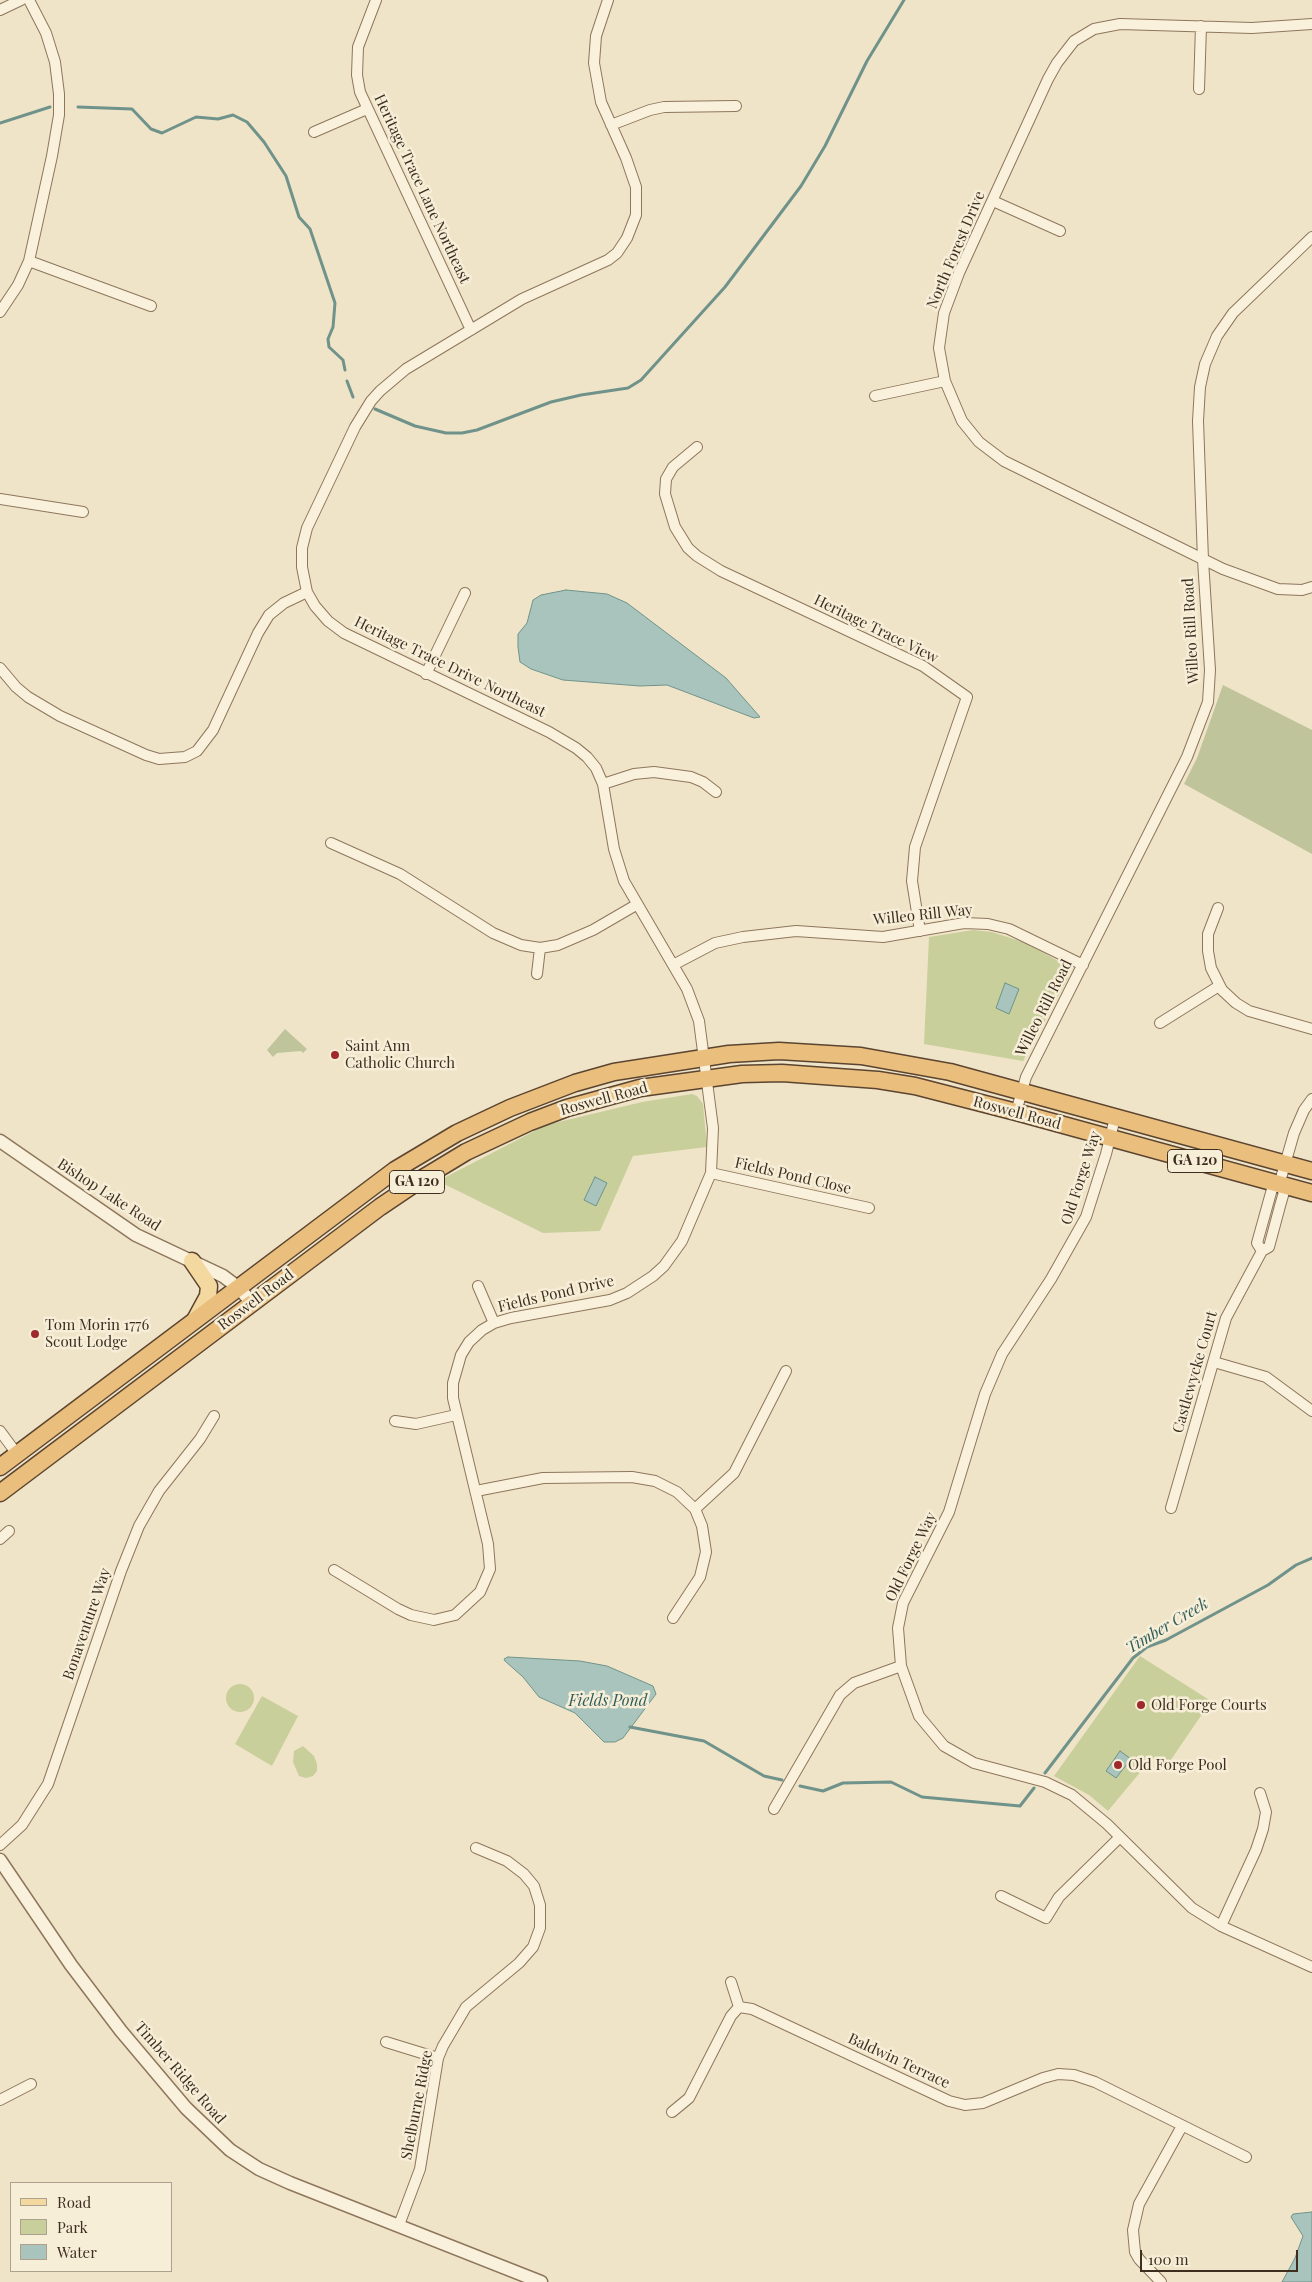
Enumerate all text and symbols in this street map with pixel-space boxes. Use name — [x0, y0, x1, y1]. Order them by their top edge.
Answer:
street label: Heritage Trace Lane Northeast — [370, 92, 474, 286]
street label: North Forest Drive — [923, 189, 989, 311]
street label: Willeo Rill Road — [1179, 578, 1203, 684]
street label: Heritage Trace View — [811, 591, 941, 667]
street label: Heritage Trace Drive Northeast — [351, 613, 549, 721]
street label: Willeo Rill Way — [872, 901, 974, 929]
street label: Willeo Rill Road — [1012, 957, 1076, 1059]
place label: Saint Ann Catholic Church — [345, 1037, 455, 1072]
marker: Saint Ann Catholic Church — [329, 1049, 341, 1061]
street label: Roswell Road — [558, 1079, 650, 1119]
street label: Roswell Road — [971, 1093, 1063, 1133]
street label: Old Forge Way — [1057, 1129, 1105, 1227]
road number: GA 120 — [1168, 1150, 1222, 1172]
street label: Fields Pond Close — [733, 1154, 853, 1198]
street label: Bishop Lake Road — [54, 1155, 164, 1235]
road number: GA 120 — [390, 1170, 444, 1194]
street label: Roswell Road — [215, 1266, 297, 1334]
street label: Fields Pond Drive — [496, 1272, 616, 1316]
street label: Castlewycke Court — [1169, 1309, 1221, 1435]
place label: Tom Morin 1776 Scout Lodge — [45, 1316, 149, 1351]
marker: Tom Morin 1776 Scout Lodge — [29, 1328, 41, 1340]
street label: Old Forge Way — [882, 1509, 940, 1605]
street label: Bonaventure Way — [59, 1566, 115, 1682]
water label: Timber Creek — [1122, 1594, 1212, 1658]
water label: Fields Pond — [568, 1691, 648, 1711]
place label: Old Forge Courts — [1151, 1696, 1267, 1714]
marker: Old Forge Courts — [1135, 1699, 1147, 1711]
place label: Old Forge Pool — [1128, 1756, 1227, 1774]
marker: Old Forge Pool — [1112, 1759, 1124, 1771]
street label: Timber Ridge Road — [131, 2018, 229, 2128]
street label: Baldwin Terrace — [845, 2030, 953, 2092]
street label: Shelburne Ridge — [398, 2049, 436, 2161]
legend — [10, 2182, 172, 2272]
text: Road — [57, 2192, 91, 2212]
text: Park — [57, 2217, 88, 2237]
scale bar — [1142, 2240, 1300, 2272]
text: Water — [57, 2242, 97, 2262]
text: 100 m — [1148, 2249, 1189, 2269]

